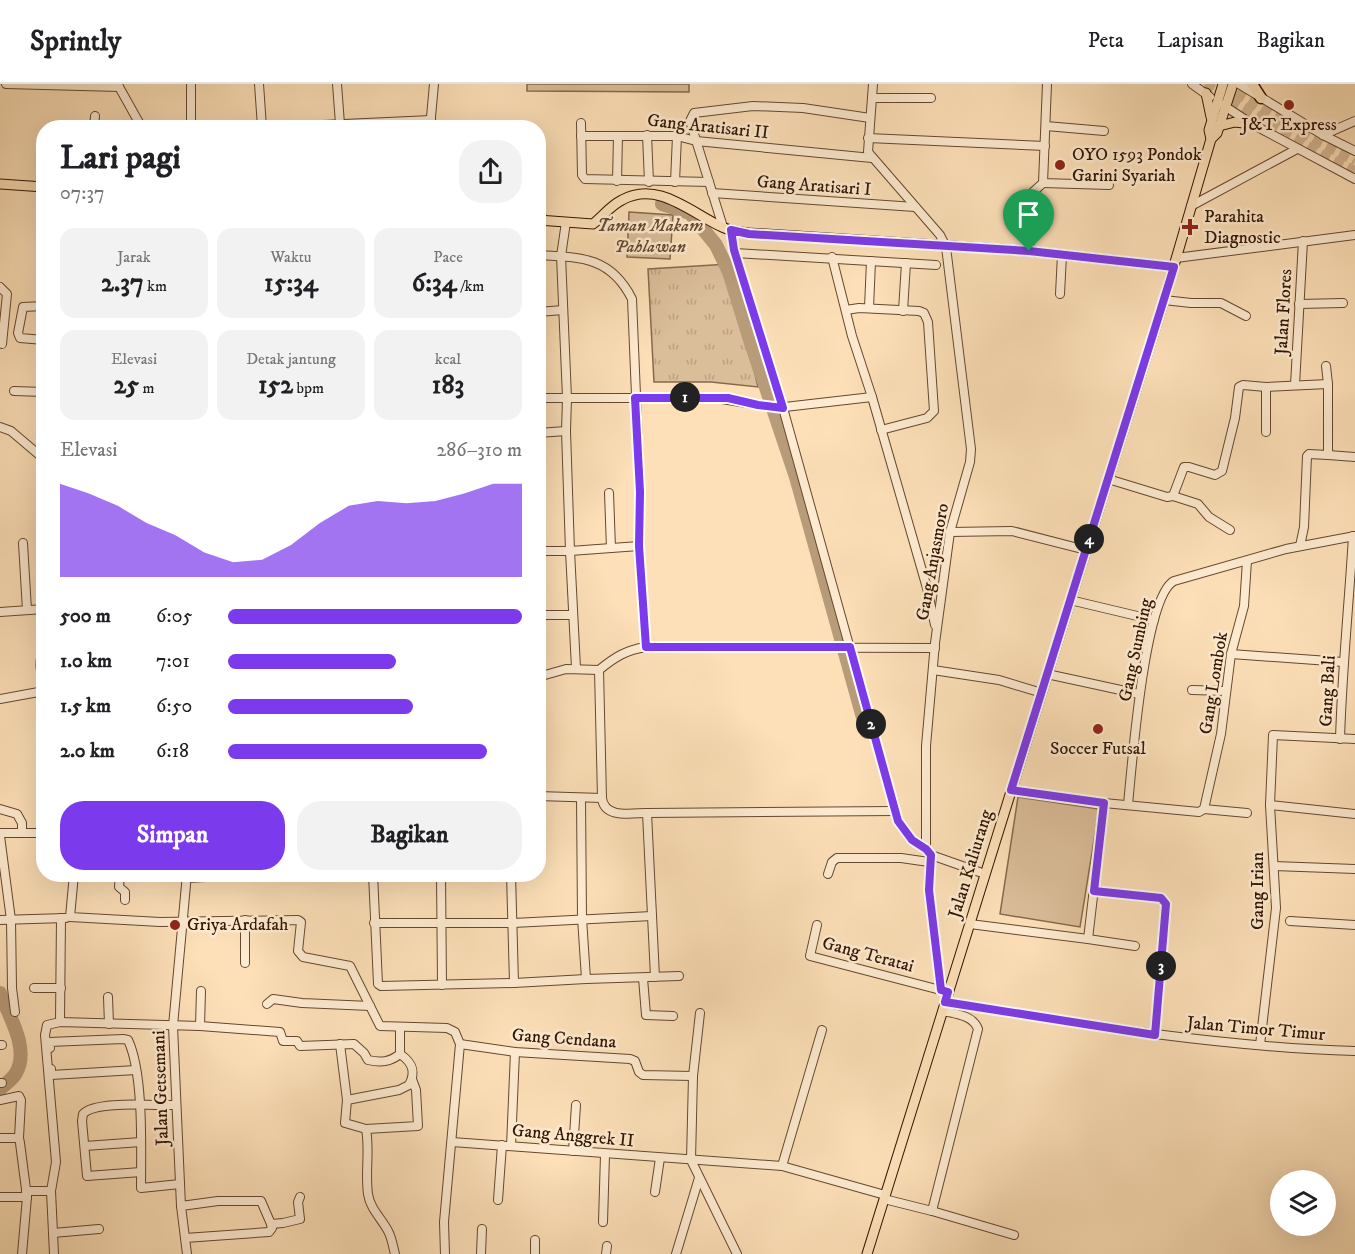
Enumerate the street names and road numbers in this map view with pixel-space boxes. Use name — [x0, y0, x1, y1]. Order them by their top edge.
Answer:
street label: Gang Aratisari II — [646, 110, 770, 144]
street label: Gang Aratisari I — [756, 171, 872, 201]
street label: Jalan Flores — [1271, 268, 1297, 358]
street label: Gang Anjasmoro — [912, 501, 954, 622]
street label: Gang Sumbing — [1114, 596, 1158, 704]
street label: Gang Lombok — [1195, 630, 1233, 736]
street label: Gang Bali — [1315, 655, 1341, 727]
street label: Jalan Kaliurang — [943, 807, 998, 923]
street label: Gang Irian — [1247, 851, 1269, 930]
street label: Gang Teratai — [820, 932, 916, 978]
street label: Jalan Timor Timur — [1184, 1012, 1326, 1046]
street label: Gang Cendana — [511, 1024, 617, 1054]
street label: Jalan Getsemani — [148, 1030, 174, 1148]
street label: Gang Anggrek II — [511, 1120, 635, 1152]

